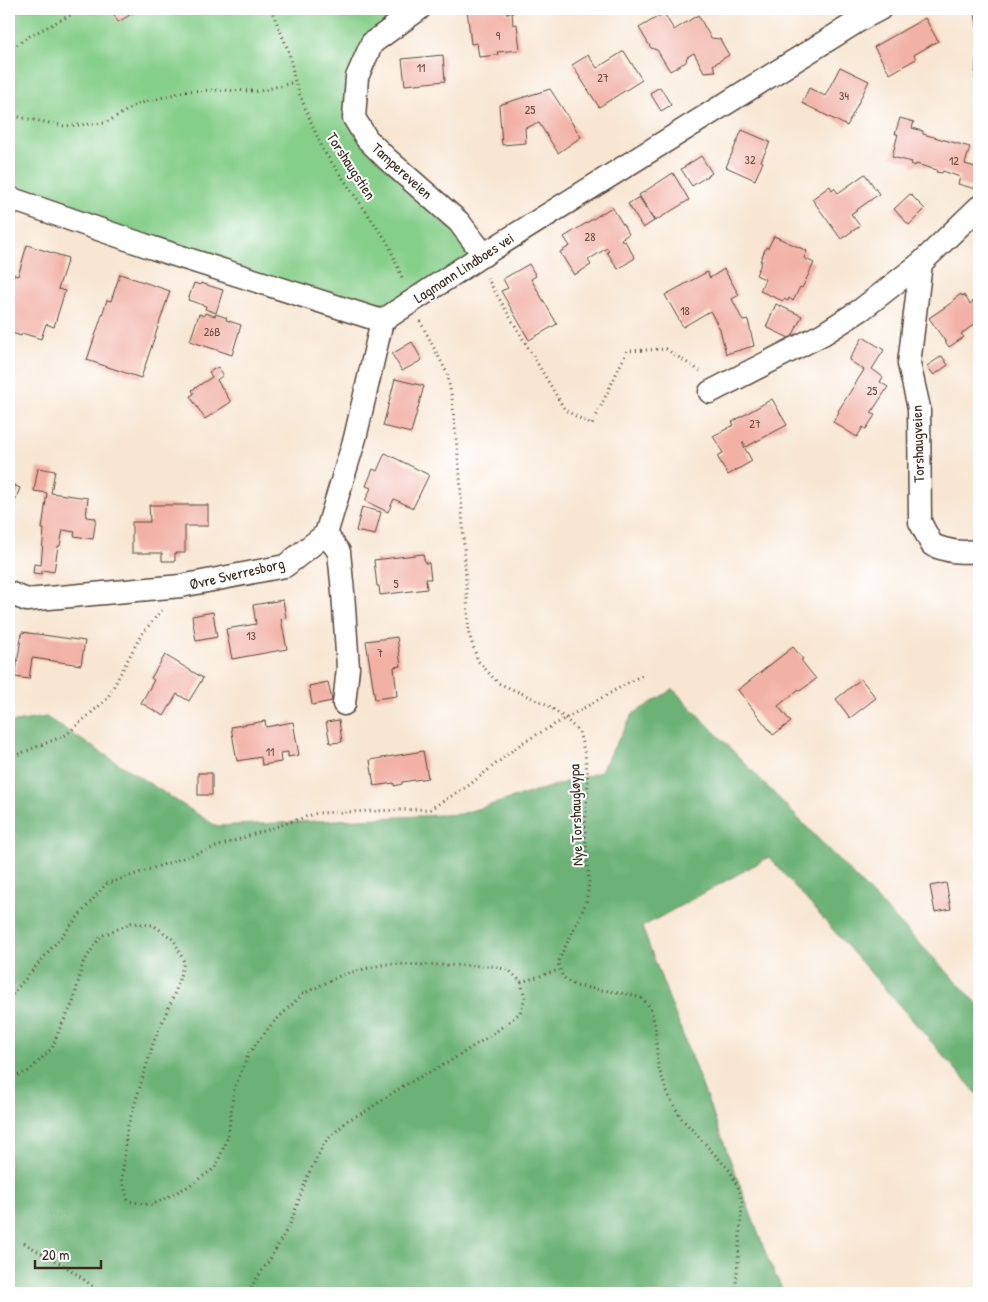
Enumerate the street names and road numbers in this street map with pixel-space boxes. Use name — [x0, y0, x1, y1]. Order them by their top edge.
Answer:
street label: Torshaugstien — [322, 128, 381, 204]
street label: Tampereveien — [367, 138, 438, 204]
street label: Lagmann Lindboes vei — [410, 227, 518, 308]
street label: Torshaugveien — [906, 405, 929, 483]
street label: Øvre Sverresborg — [187, 552, 287, 595]
street label: Nye Torshaugløypa — [563, 763, 588, 866]

